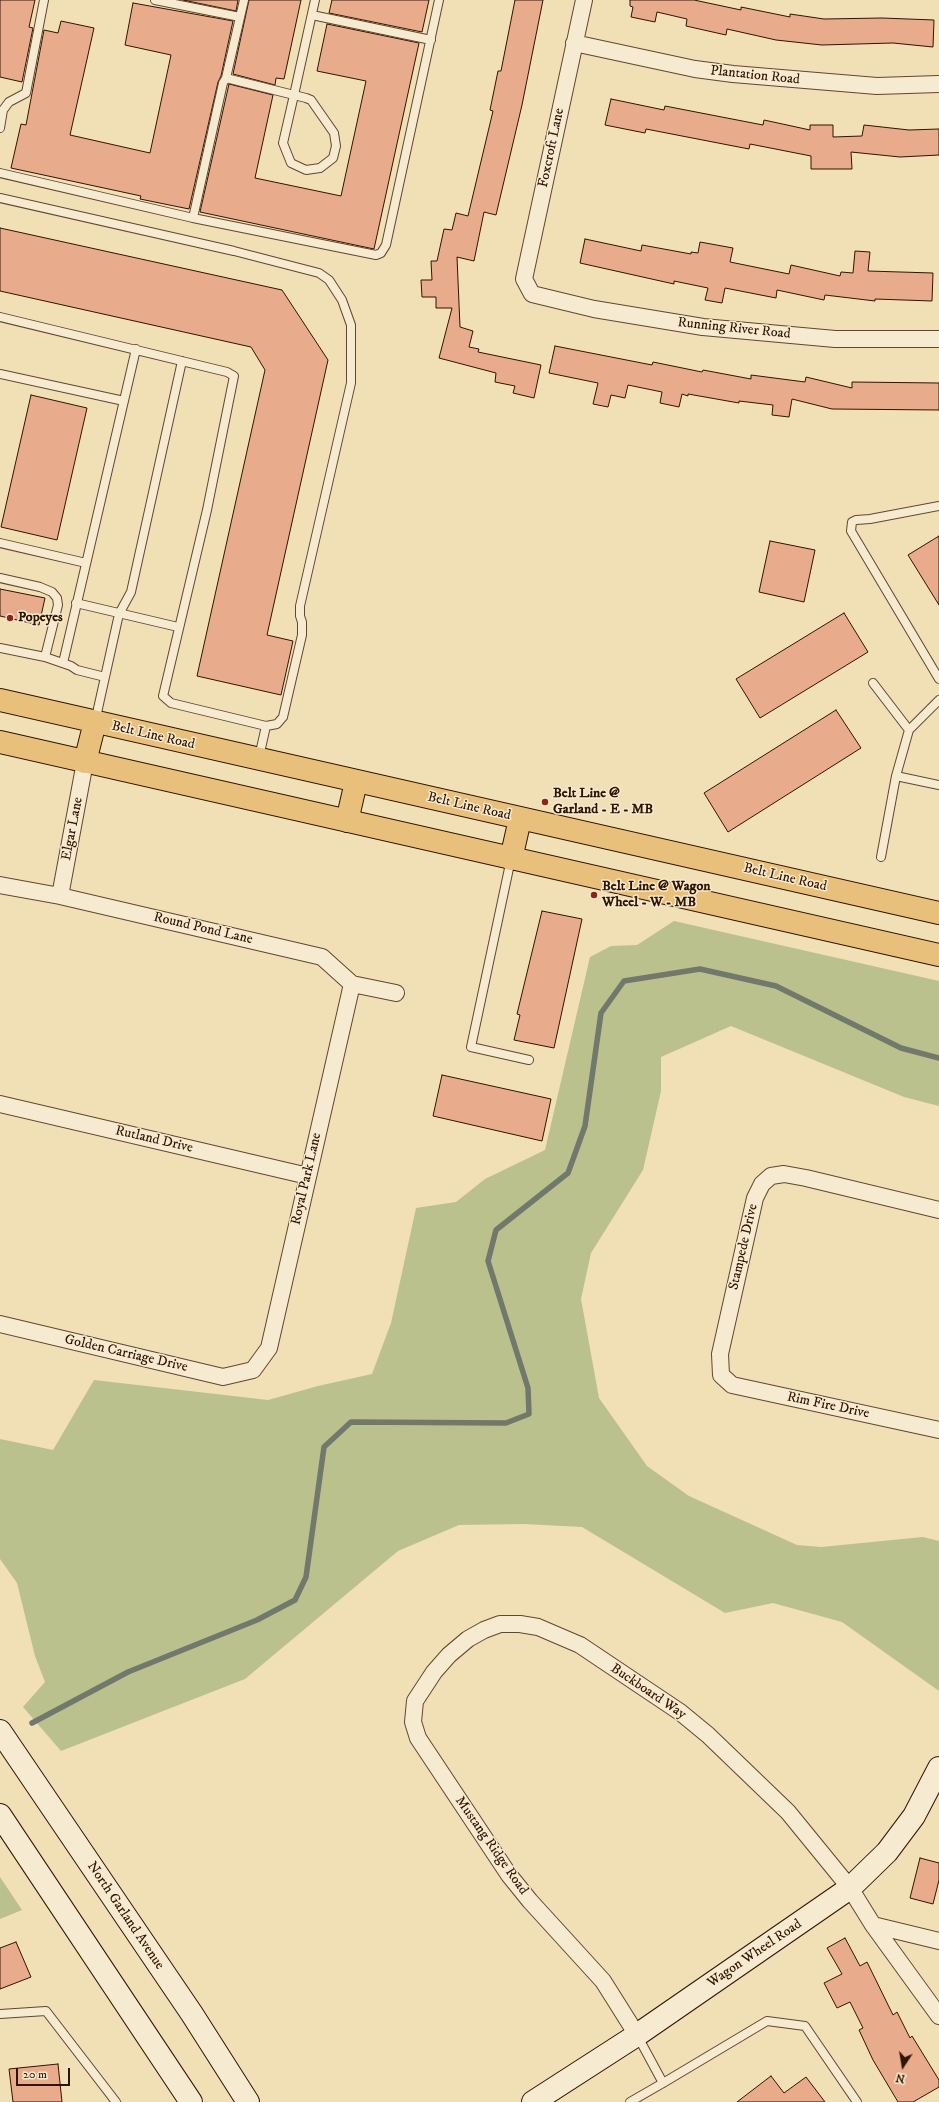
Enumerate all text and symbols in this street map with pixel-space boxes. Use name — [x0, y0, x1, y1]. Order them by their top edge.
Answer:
street label: Plantation Road — [709, 63, 801, 89]
street label: Foxcroft Lane — [535, 107, 569, 189]
street label: Running River Road — [677, 315, 791, 343]
place label: Popeyes — [18, 610, 63, 626]
marker: Popeyes — [5, 613, 15, 623]
street label: Belt Line Road — [110, 718, 196, 754]
place label: Belt Line @ Garland - E - MB — [553, 786, 653, 818]
street label: Belt Line Road — [426, 789, 512, 825]
street label: Elgar Lane — [59, 796, 87, 862]
marker: Belt Line @ Garland - E - MB — [540, 797, 550, 807]
street label: Belt Line Road — [742, 860, 828, 896]
place label: Belt Line @ Wagon Wheel - W - MB — [602, 879, 711, 912]
marker: Belt Line @ Wagon Wheel - W - MB — [589, 890, 599, 900]
street label: Round Pond Lane — [152, 909, 254, 949]
street label: Rutland Drive — [114, 1123, 194, 1157]
street label: Royal Park Lane — [288, 1131, 326, 1227]
street label: Stampede Drive — [726, 1202, 762, 1292]
street label: Golden Carriage Drive — [63, 1332, 189, 1376]
street label: Rim Fire Drive — [785, 1389, 871, 1423]
street label: Buckboard Way — [607, 1661, 689, 1723]
street label: Mustang Ridge Road — [451, 1794, 531, 1898]
street label: North Garland Avenue — [83, 1859, 167, 1973]
street label: Wagon Wheel Road — [705, 1916, 805, 1992]
north arrow — [883, 2046, 923, 2086]
scale bar — [18, 2060, 72, 2086]
text: 20 m — [23, 2067, 47, 2082]
text: N — [895, 2070, 906, 2086]

